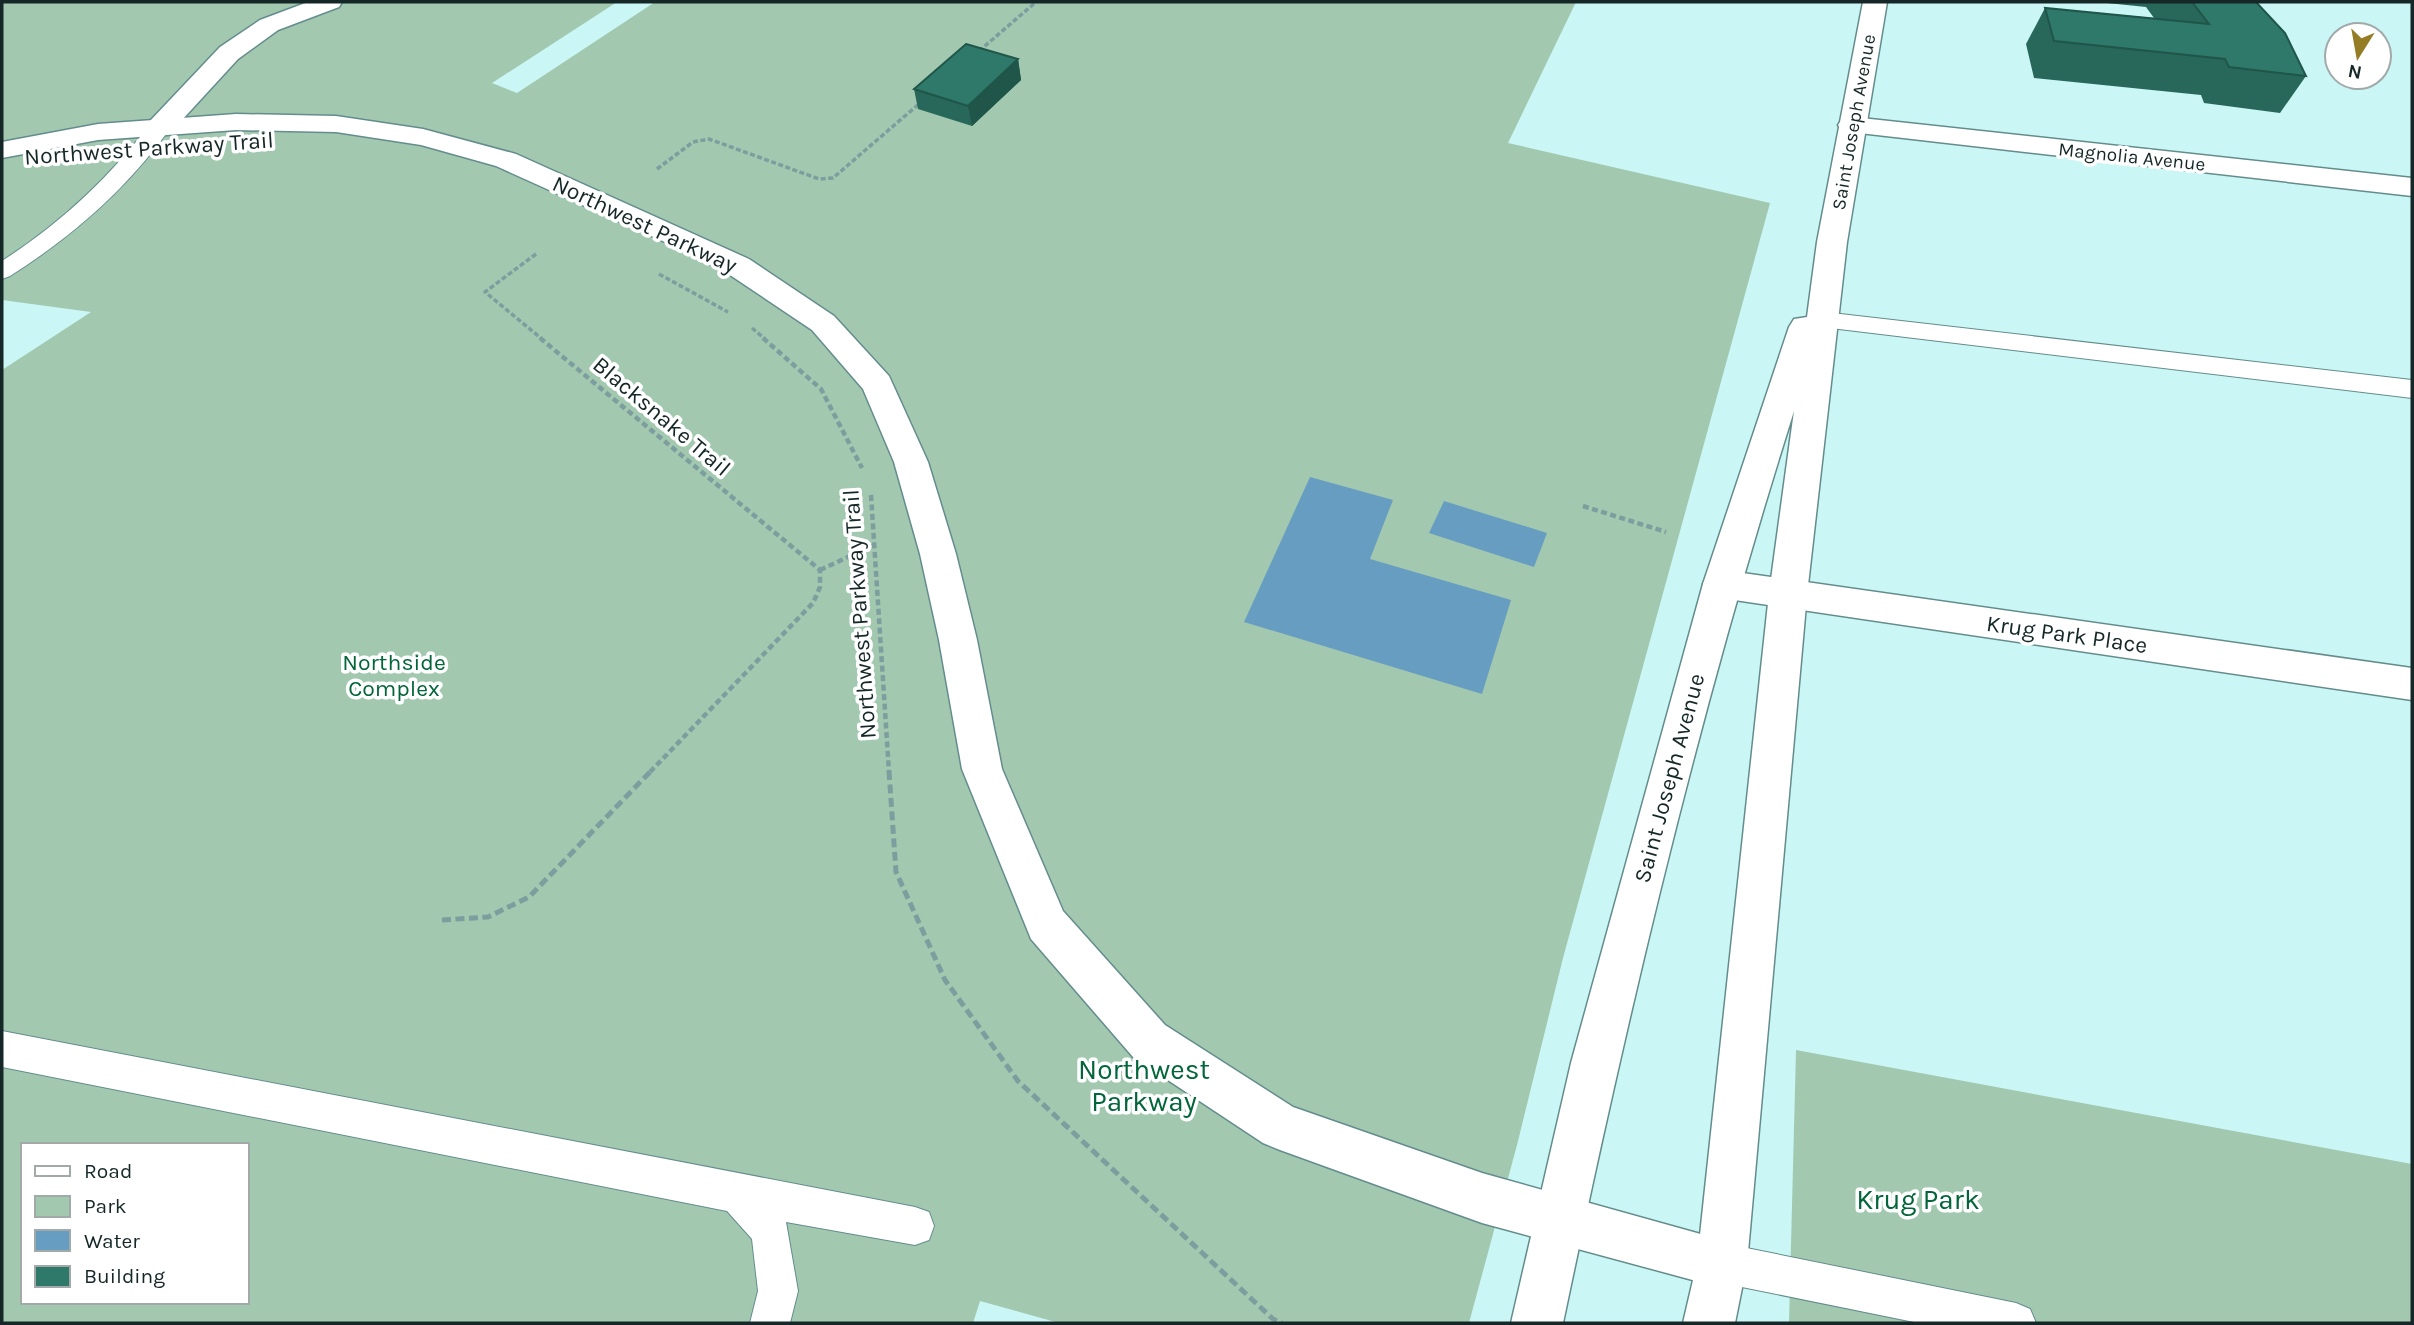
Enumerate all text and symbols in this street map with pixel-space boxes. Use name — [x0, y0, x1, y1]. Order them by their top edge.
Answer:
north arrow — [2323, 21, 2393, 91]
street label: Saint Joseph Avenue — [1828, 33, 1880, 212]
text: N — [2346, 60, 2364, 84]
street label: Northwest Parkway Trail — [23, 126, 275, 171]
street label: Magnolia Avenue — [2057, 138, 2206, 176]
street label: Northwest Parkway — [548, 170, 742, 279]
street label: Blacksnake Trail — [587, 351, 736, 482]
street label: Northwest Parkway Trail — [837, 488, 882, 740]
street label: Krug Park Place — [1985, 610, 2149, 659]
park label: Northside Complex — [342, 649, 446, 702]
street label: Saint Joseph Avenue — [1629, 670, 1710, 886]
park label: Northwest Parkway — [1078, 1053, 1210, 1118]
legend — [21, 1143, 248, 1304]
text: Road — [84, 1159, 132, 1183]
park label: Krug Park — [1856, 1183, 1980, 1216]
text: Park — [84, 1194, 127, 1218]
text: Water — [84, 1229, 140, 1253]
text: Building — [84, 1264, 165, 1288]

